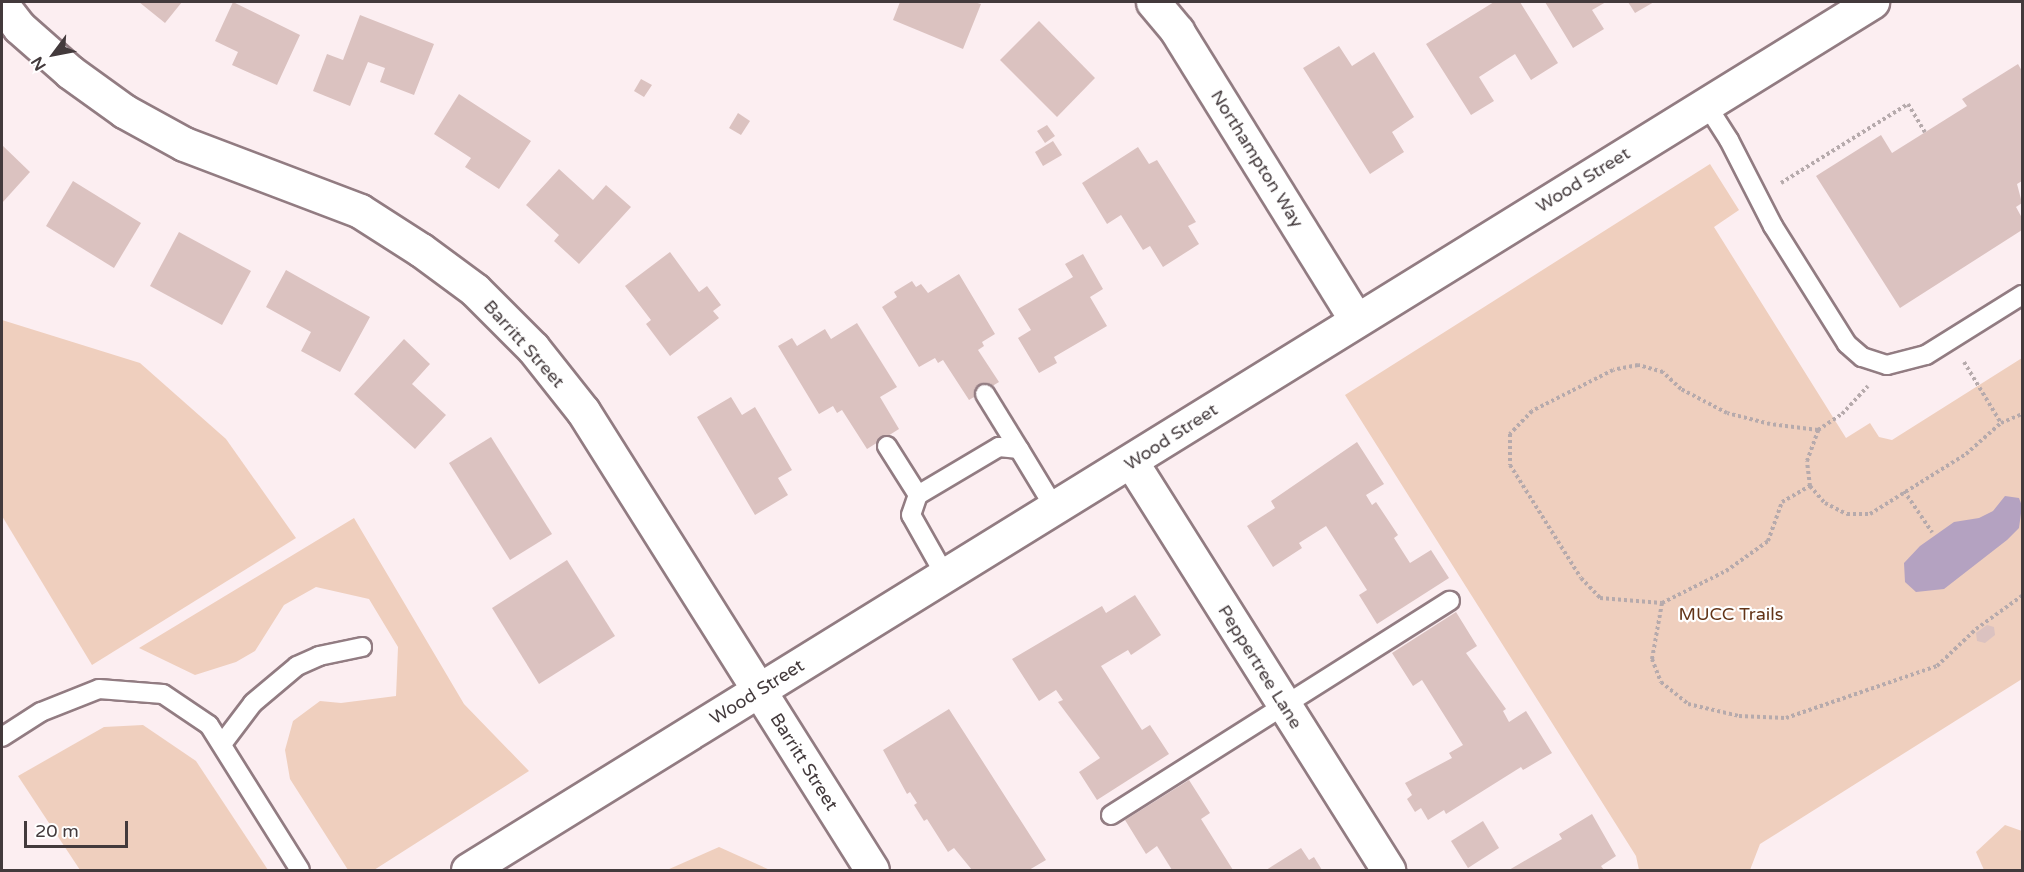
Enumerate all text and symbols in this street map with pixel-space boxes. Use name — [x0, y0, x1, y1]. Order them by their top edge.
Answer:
north arrow — [24, 24, 84, 84]
text: N — [27, 53, 51, 74]
street label: Northampton Way — [1206, 86, 1308, 232]
street label: Wood Street — [1532, 143, 1634, 217]
street label: Barritt Street — [479, 296, 569, 392]
street label: Wood Street — [1120, 399, 1222, 475]
street label: Peppertree Lane — [1213, 601, 1307, 733]
park label: MUCC Trails — [1679, 603, 1783, 625]
street label: Wood Street — [706, 655, 808, 729]
street label: Barritt Street — [766, 709, 842, 815]
scale bar — [27, 809, 130, 847]
text: 20 m — [35, 820, 79, 842]

